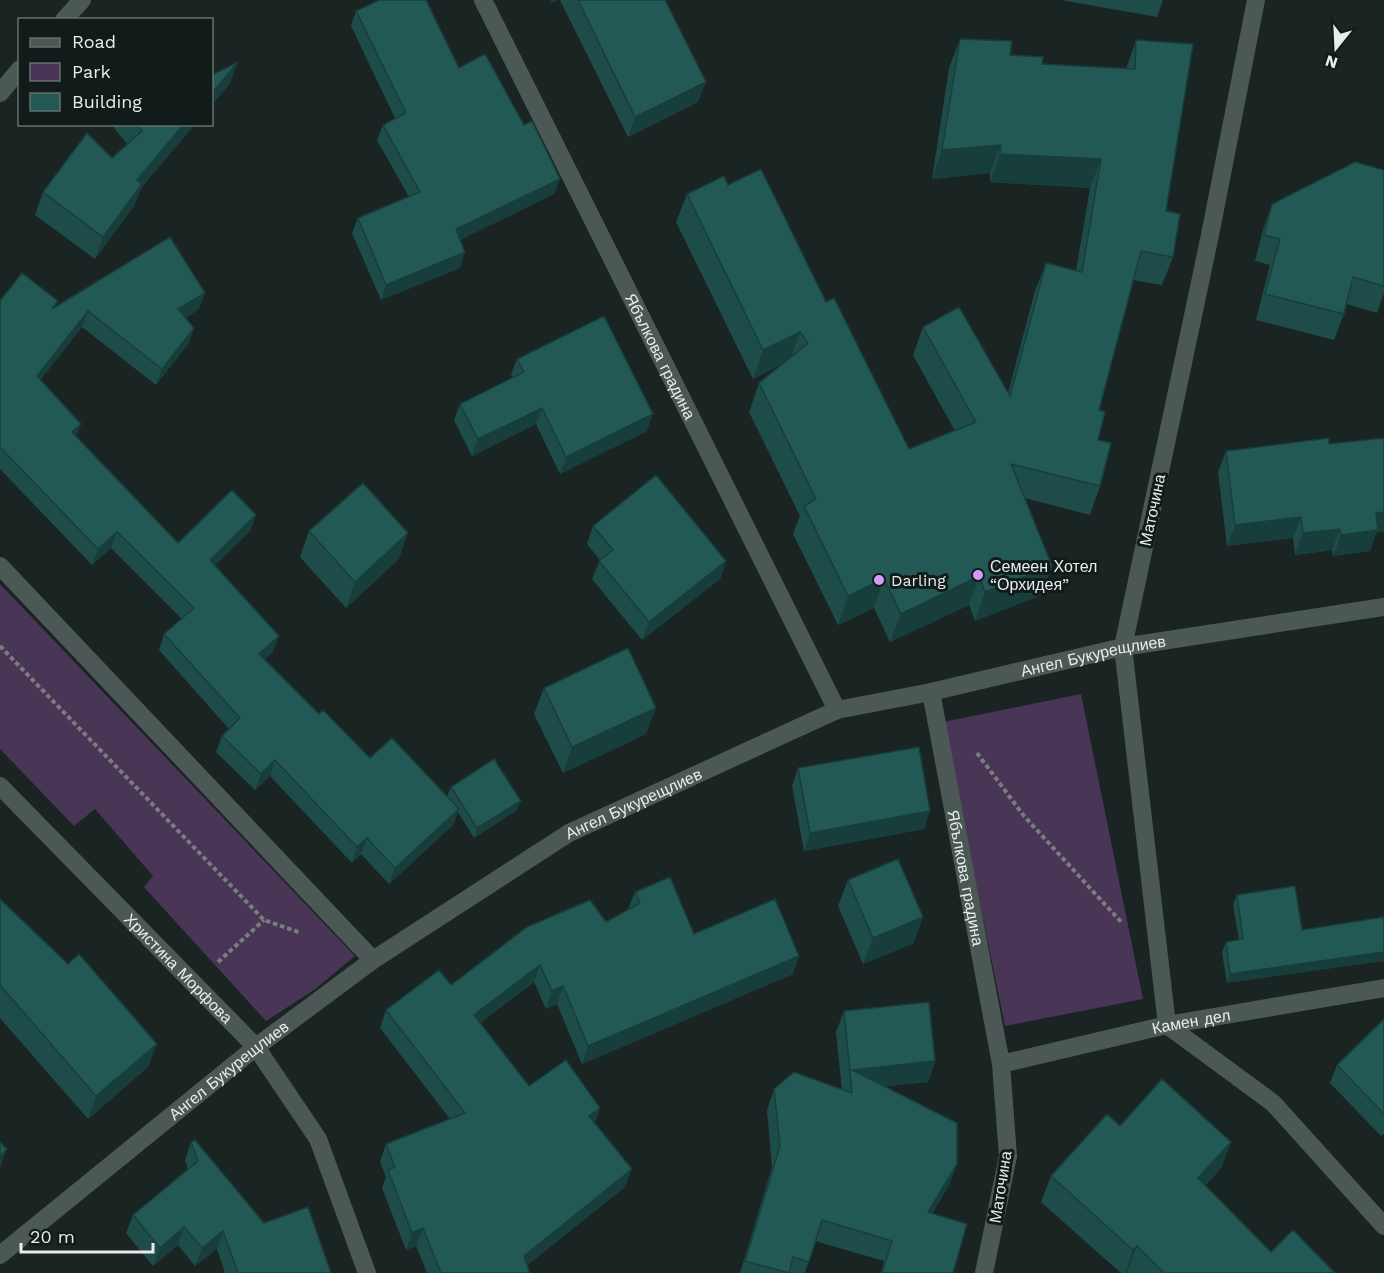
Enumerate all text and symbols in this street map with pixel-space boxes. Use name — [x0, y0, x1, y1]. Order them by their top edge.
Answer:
legend — [18, 18, 213, 126]
north arrow — [1306, 18, 1366, 78]
text: Road — [72, 31, 116, 52]
text: N — [1323, 51, 1340, 73]
text: Park — [72, 61, 111, 82]
text: Building — [72, 91, 142, 112]
street label: Ябълкова градина — [621, 290, 699, 422]
street label: Маточина — [1136, 472, 1169, 548]
place label: Семеен Хотел “Орхидея” — [990, 557, 1097, 594]
marker: Семеен Хотел “Орхидея” — [971, 568, 985, 582]
place label: Darling — [891, 571, 946, 590]
marker: Darling — [872, 573, 886, 587]
street label: Ангел Букурещлиев — [1019, 632, 1167, 681]
street label: Ангел Букурещлиев — [562, 764, 705, 843]
street label: Ябълкова градина — [943, 808, 988, 948]
street label: Христина Морфова — [120, 909, 236, 1027]
street label: Камен дел — [1150, 1005, 1232, 1038]
street label: Ангел Букурещлиев — [165, 1017, 293, 1124]
street label: Маточина — [985, 1150, 1016, 1224]
scale bar — [21, 1216, 153, 1254]
text: 20 m — [30, 1226, 75, 1247]

